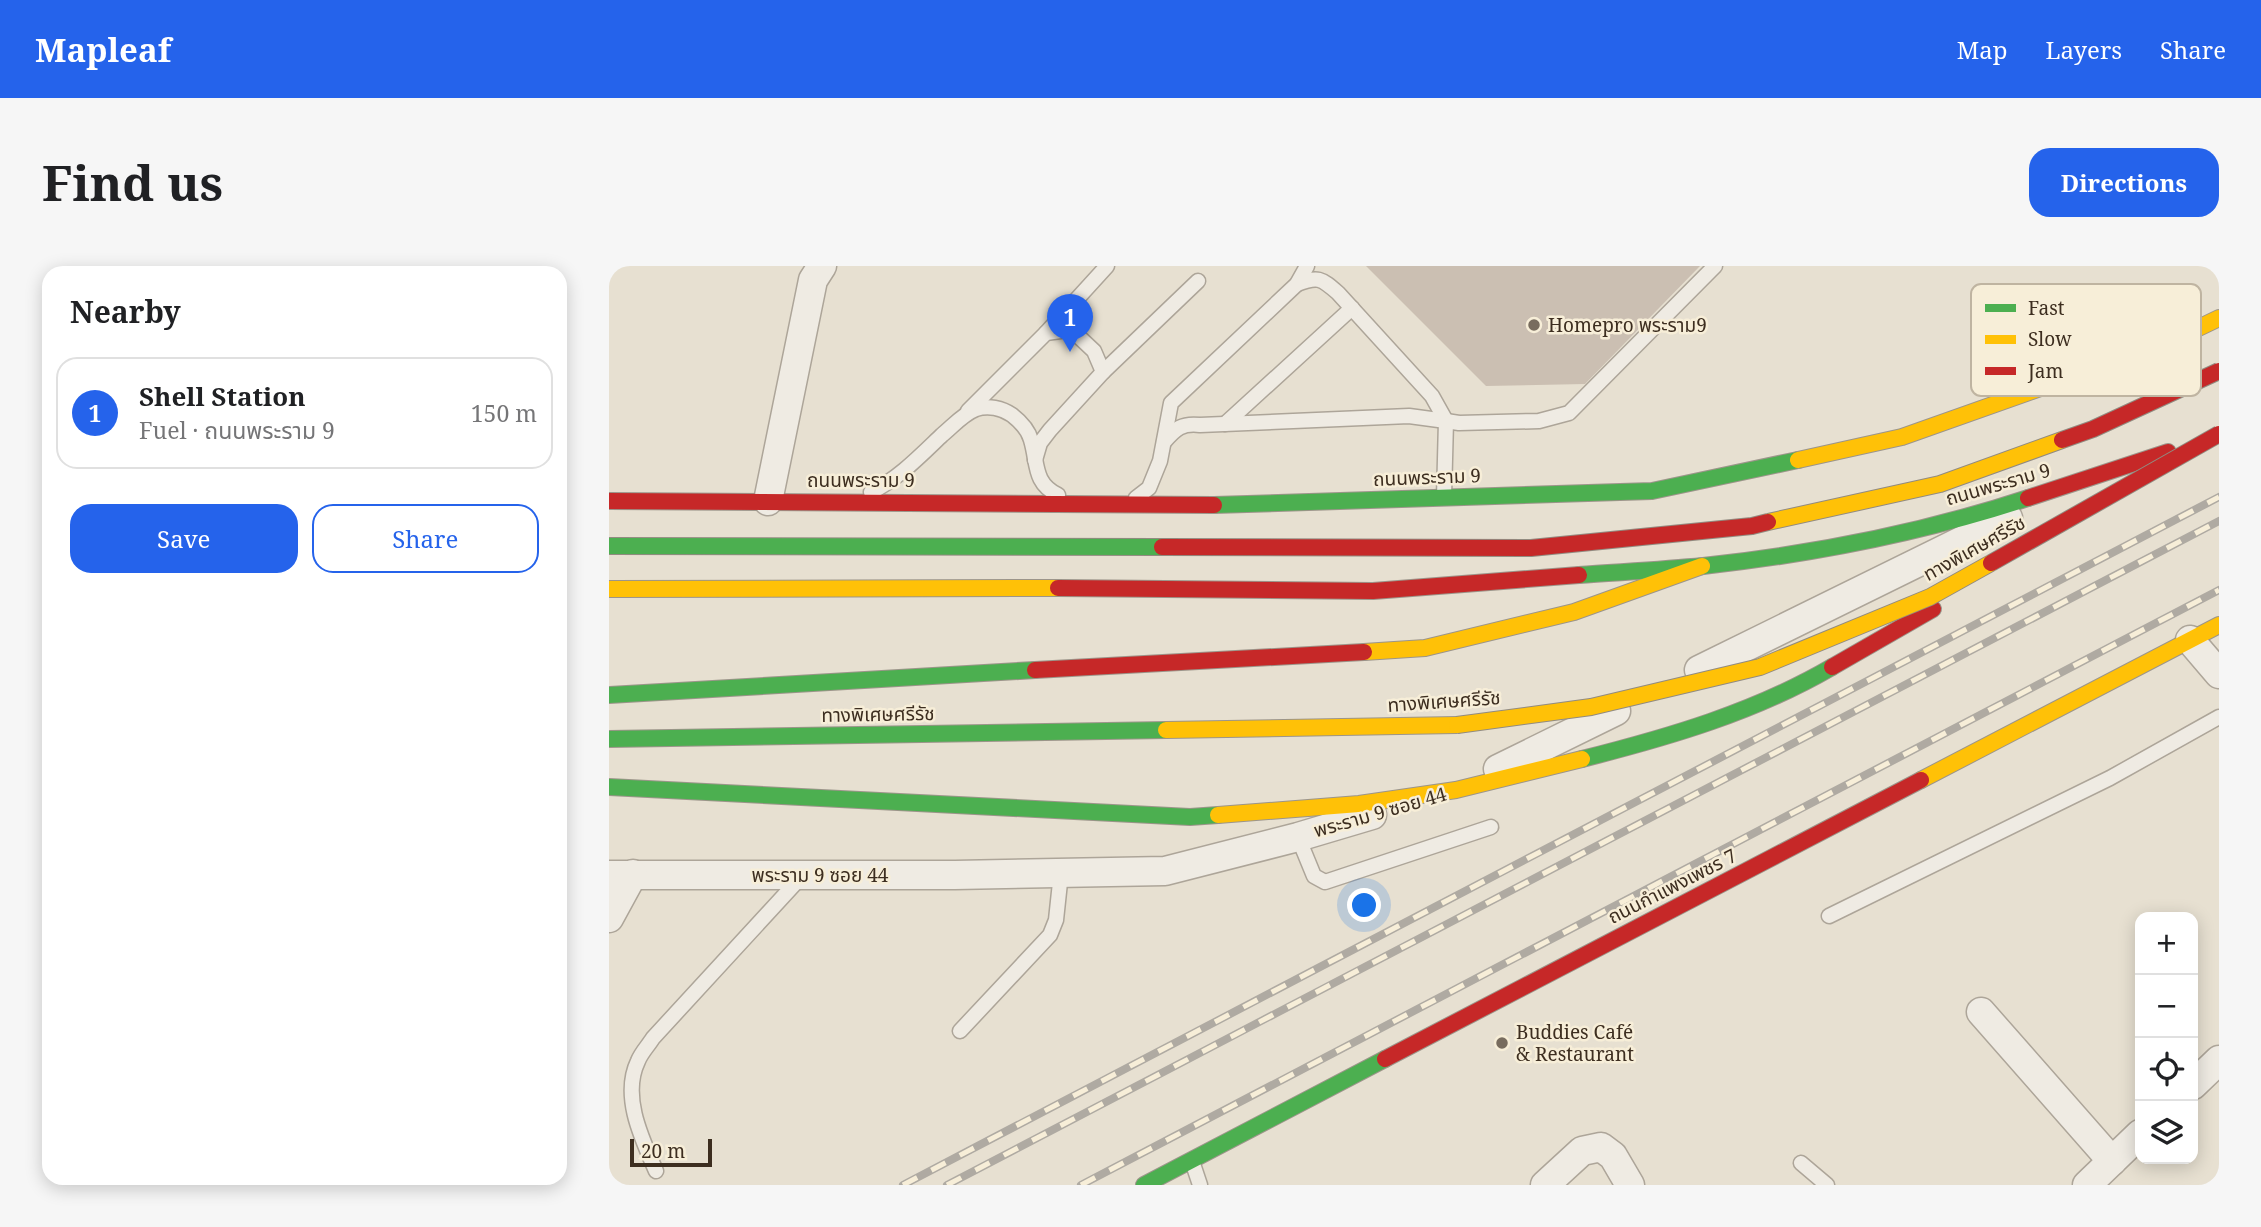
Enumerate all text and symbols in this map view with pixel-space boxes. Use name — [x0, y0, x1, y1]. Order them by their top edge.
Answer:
text: Mapleaf — [35, 27, 171, 72]
text: Map — [1957, 33, 2008, 66]
text: Layers — [2046, 33, 2122, 66]
text: Share — [2160, 33, 2226, 66]
button: Directions — [2029, 148, 2219, 217]
text: Find us — [42, 149, 223, 215]
legend — [1971, 284, 2201, 396]
text: Nearby — [70, 291, 181, 332]
pin: 1 — [1047, 294, 1093, 352]
text: Fast — [2028, 295, 2065, 321]
place label: Homepro พระราม9 — [1548, 312, 1707, 338]
marker: Homepro พระราม9 — [1526, 317, 1542, 333]
text: Slow — [2028, 326, 2072, 352]
text: Jam — [2027, 358, 2063, 384]
text: Shell Station — [139, 378, 306, 414]
text: 1 — [89, 397, 102, 429]
text: 150 m — [471, 397, 537, 429]
text: Fuel · ถนนพระราม 9 — [139, 414, 335, 446]
street label: ถนนพระราม 9 — [1943, 457, 2053, 511]
street label: ถนนพระราม 9 — [1373, 462, 1481, 492]
street label: ถนนพระราม 9 — [807, 467, 915, 493]
button: Save — [70, 504, 298, 573]
button: Share — [312, 504, 539, 573]
street label: ทางพิเศษศรีรัช — [1918, 509, 2030, 587]
street label: ทางพิเศษศรีรัช — [1387, 684, 1501, 718]
street label: ทางพิเศษศรีรัช — [821, 700, 935, 728]
street label: พระราม 9 ซอย 44 — [1311, 781, 1450, 843]
street label: ถนนกำแพงเพชร 7 — [1603, 842, 1741, 930]
street label: พระราม 9 ซอย 44 — [752, 862, 889, 888]
your location — [1347, 888, 1381, 922]
map controls — [2135, 912, 2198, 1164]
button: + — [2135, 912, 2198, 975]
button: − — [2135, 975, 2198, 1038]
place label: Buddies Café & Restaurant — [1516, 1019, 1634, 1067]
marker: Buddies Café & Restaurant — [1494, 1035, 1510, 1051]
button: locate — [2135, 1038, 2198, 1101]
button: layers — [2135, 1101, 2198, 1164]
scale bar — [630, 1136, 712, 1168]
text: 20 m — [641, 1138, 685, 1164]

